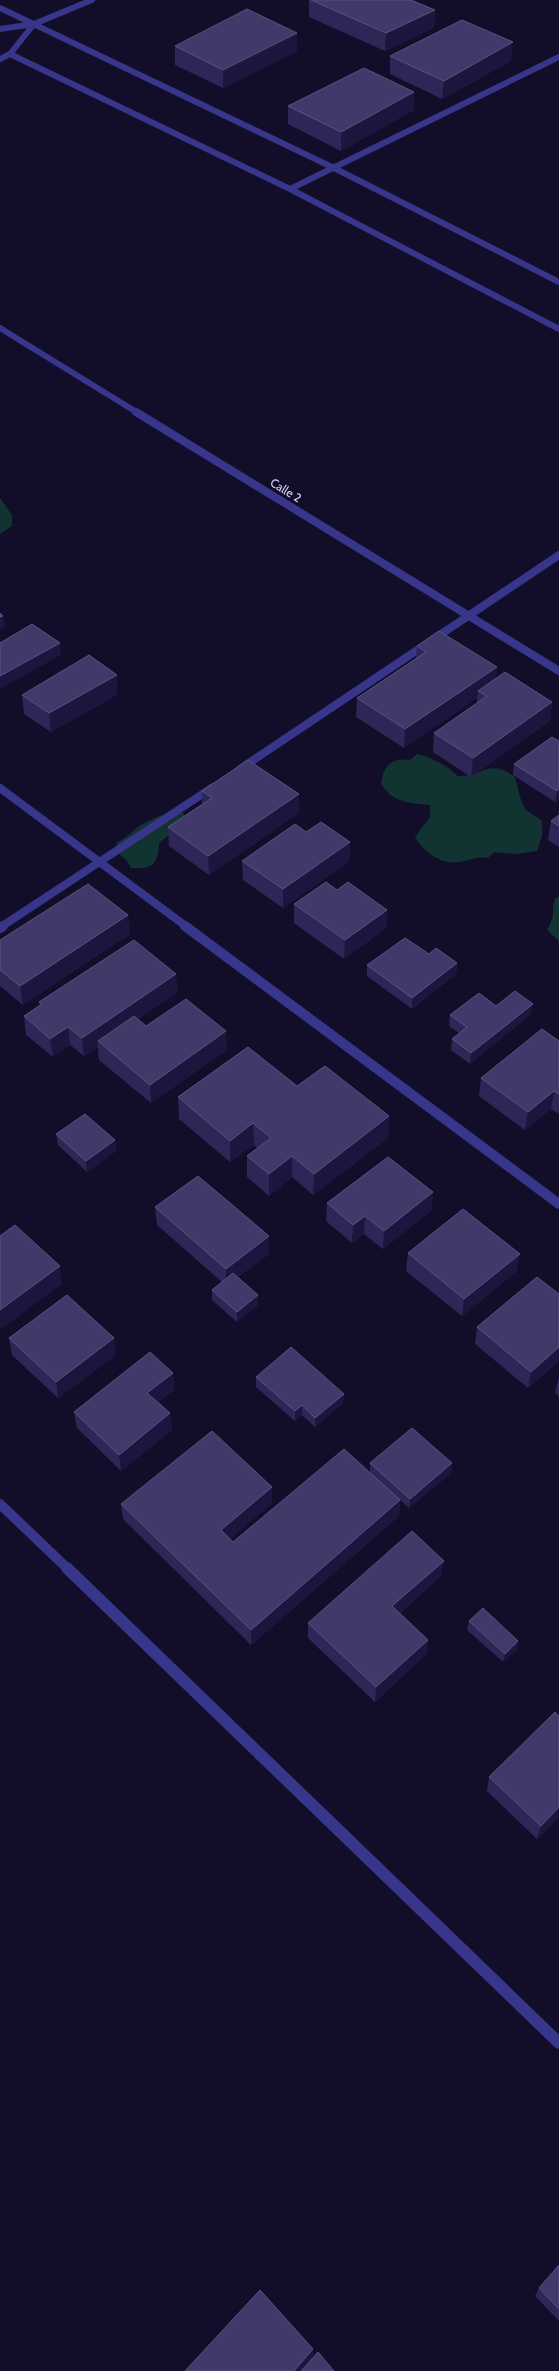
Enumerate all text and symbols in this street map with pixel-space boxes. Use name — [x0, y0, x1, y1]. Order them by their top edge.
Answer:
street label: Calle 2 — [268, 475, 304, 505]

